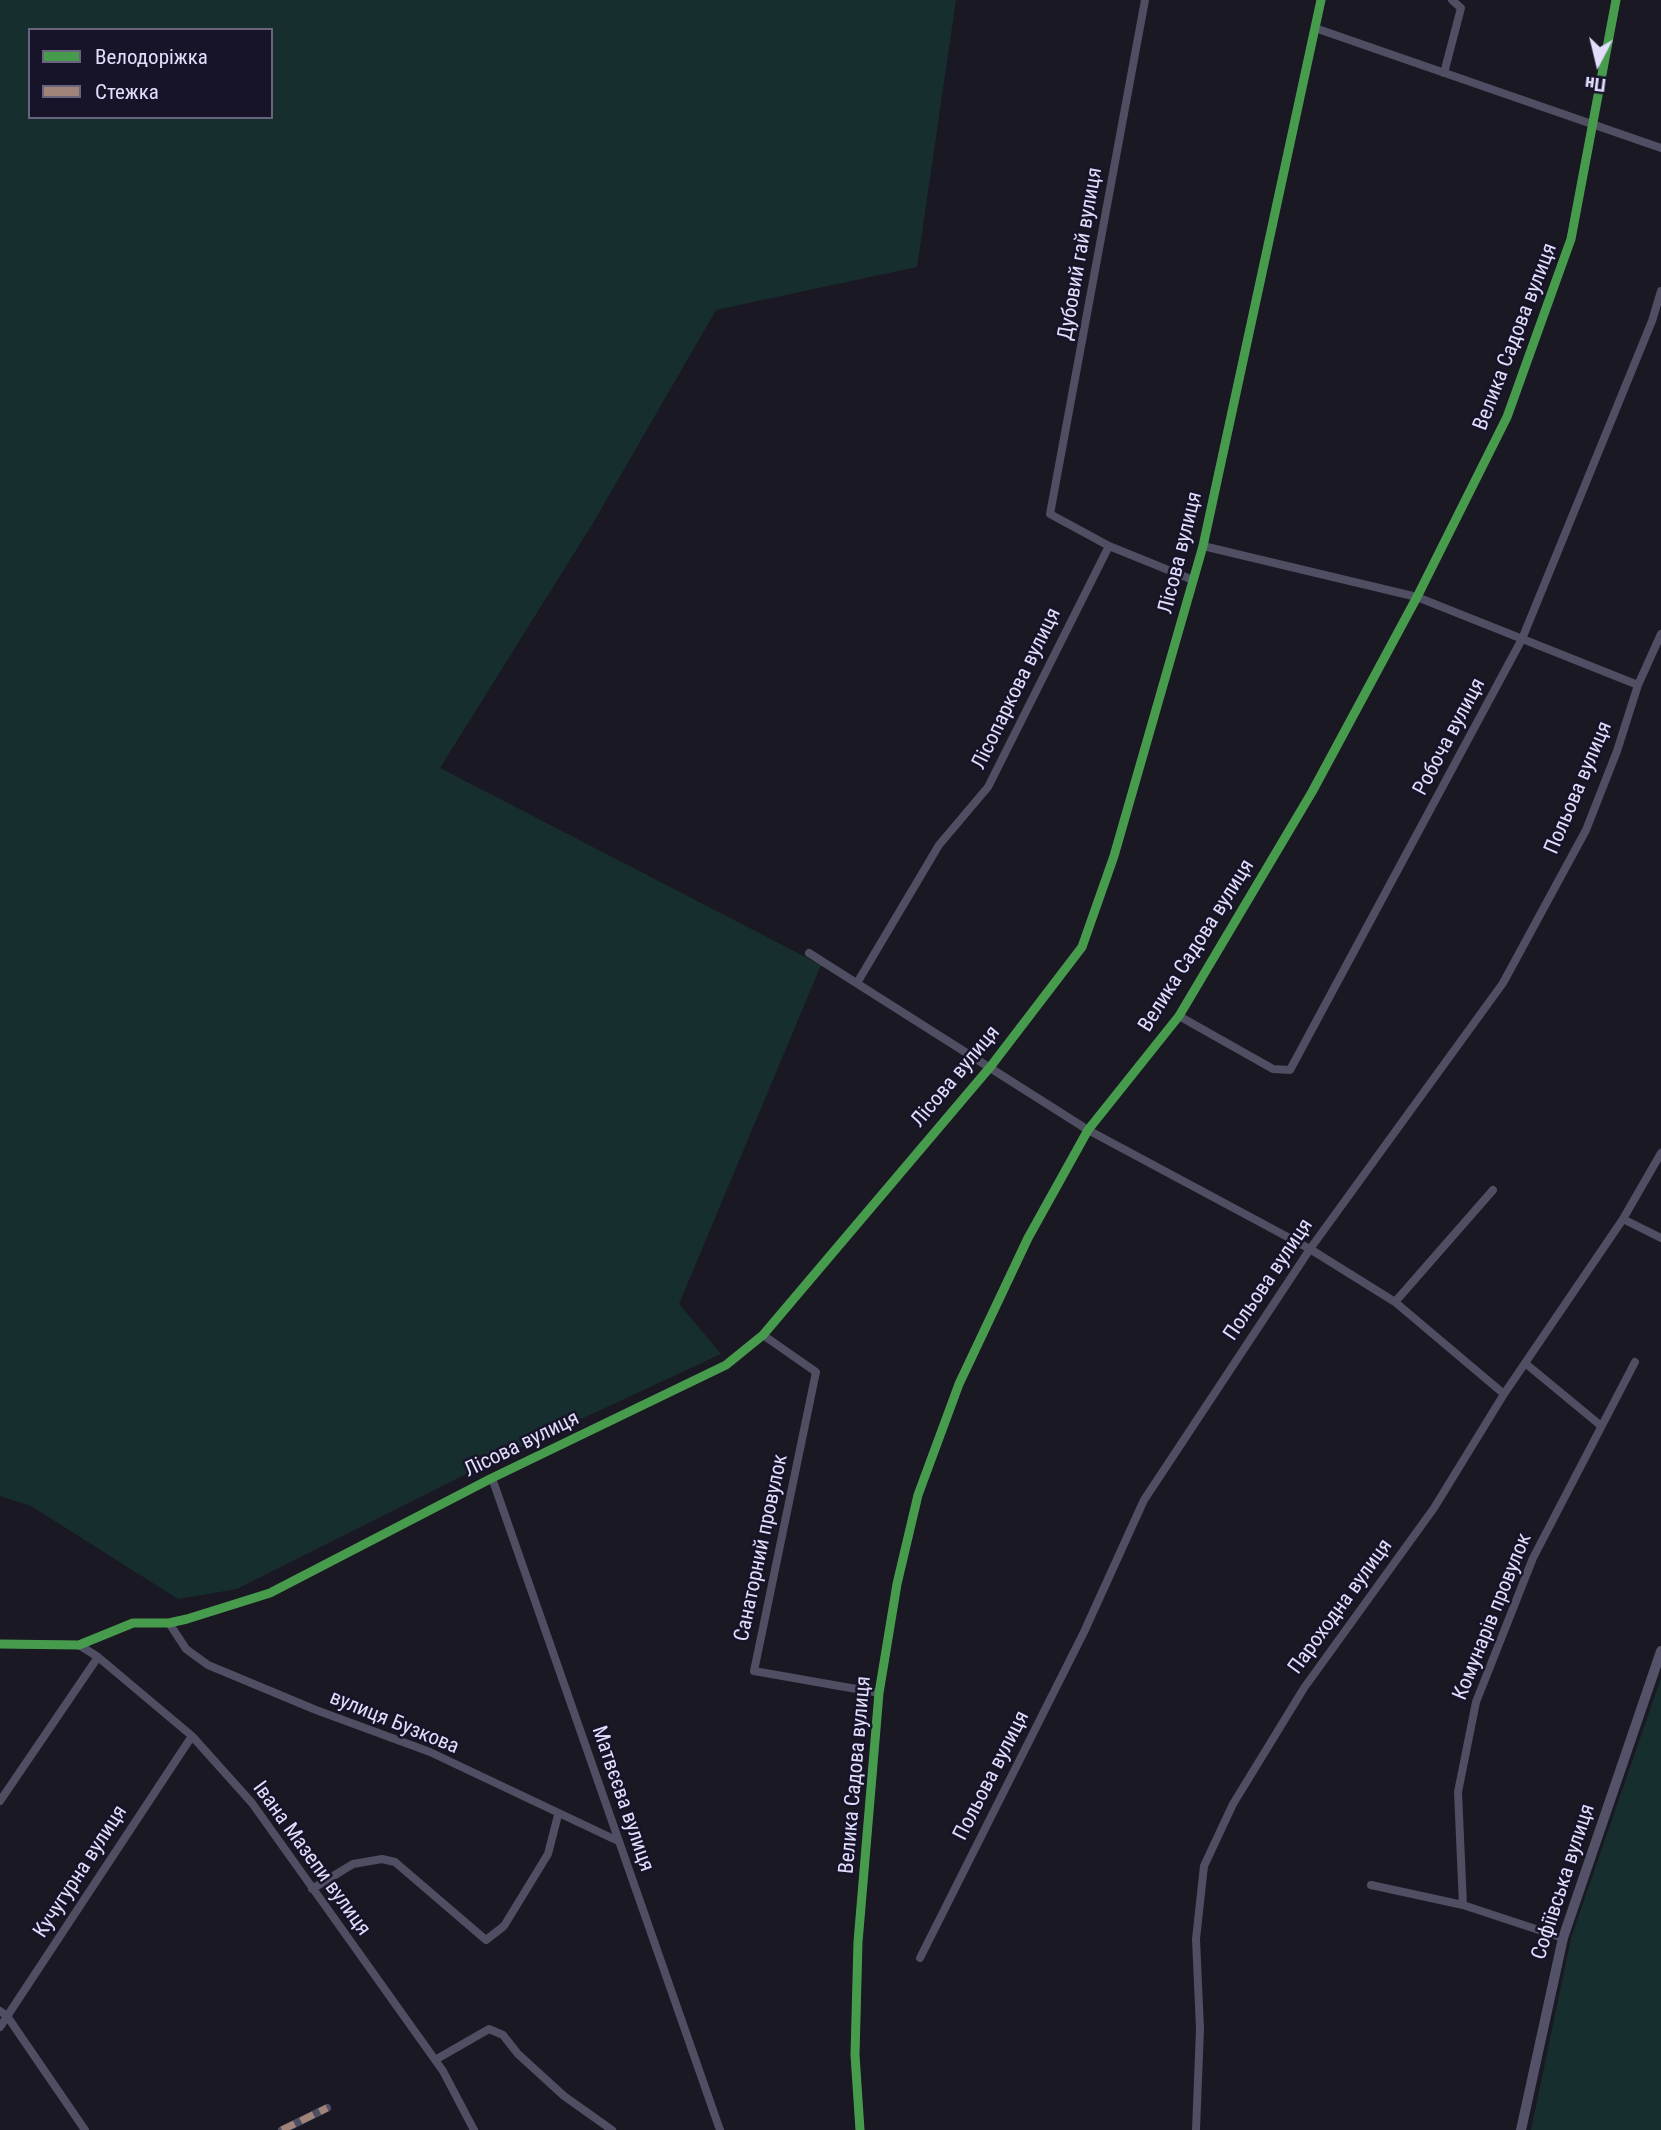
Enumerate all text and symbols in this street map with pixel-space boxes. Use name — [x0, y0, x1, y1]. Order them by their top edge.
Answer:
legend — [28, 28, 273, 119]
north arrow — [1563, 28, 1633, 98]
text: Велодоріжка — [95, 45, 208, 69]
text: Пн — [1583, 72, 1607, 97]
text: Стежка — [95, 80, 159, 104]
street label: Дубовий гай вулиця — [1053, 166, 1109, 342]
street label: Велика Садова вулиця — [1469, 240, 1563, 434]
street label: Лісова вулиця — [1154, 489, 1208, 617]
street label: Лісопаркова вулиця — [967, 604, 1067, 774]
street label: Робоча вулиця — [1409, 674, 1491, 800]
street label: Польова вулиця — [1540, 718, 1618, 858]
street label: Велика Садова вулиця — [1134, 855, 1260, 1037]
street label: Лісова вулиця — [906, 1021, 1006, 1133]
street label: Польова вулиця — [1219, 1214, 1319, 1346]
street label: Лісова вулиця — [460, 1406, 584, 1484]
street label: Санаторний провулок — [730, 1452, 794, 1644]
street label: Комунарів провулок — [1448, 1530, 1538, 1704]
street label: Пароходна вулиця — [1284, 1535, 1398, 1679]
street label: Велика Садова вулиця — [835, 1675, 877, 1875]
street label: вулиця Бузкова — [326, 1686, 462, 1760]
street label: Польова вулиця — [949, 1707, 1035, 1845]
street label: Матвєєва вулиця — [585, 1723, 659, 1875]
street label: Івана Мазепи вулиця — [247, 1777, 375, 1941]
street label: Кучугурна вулиця — [29, 1801, 133, 1943]
street label: Софіївська вулиця — [1527, 1801, 1601, 1963]

